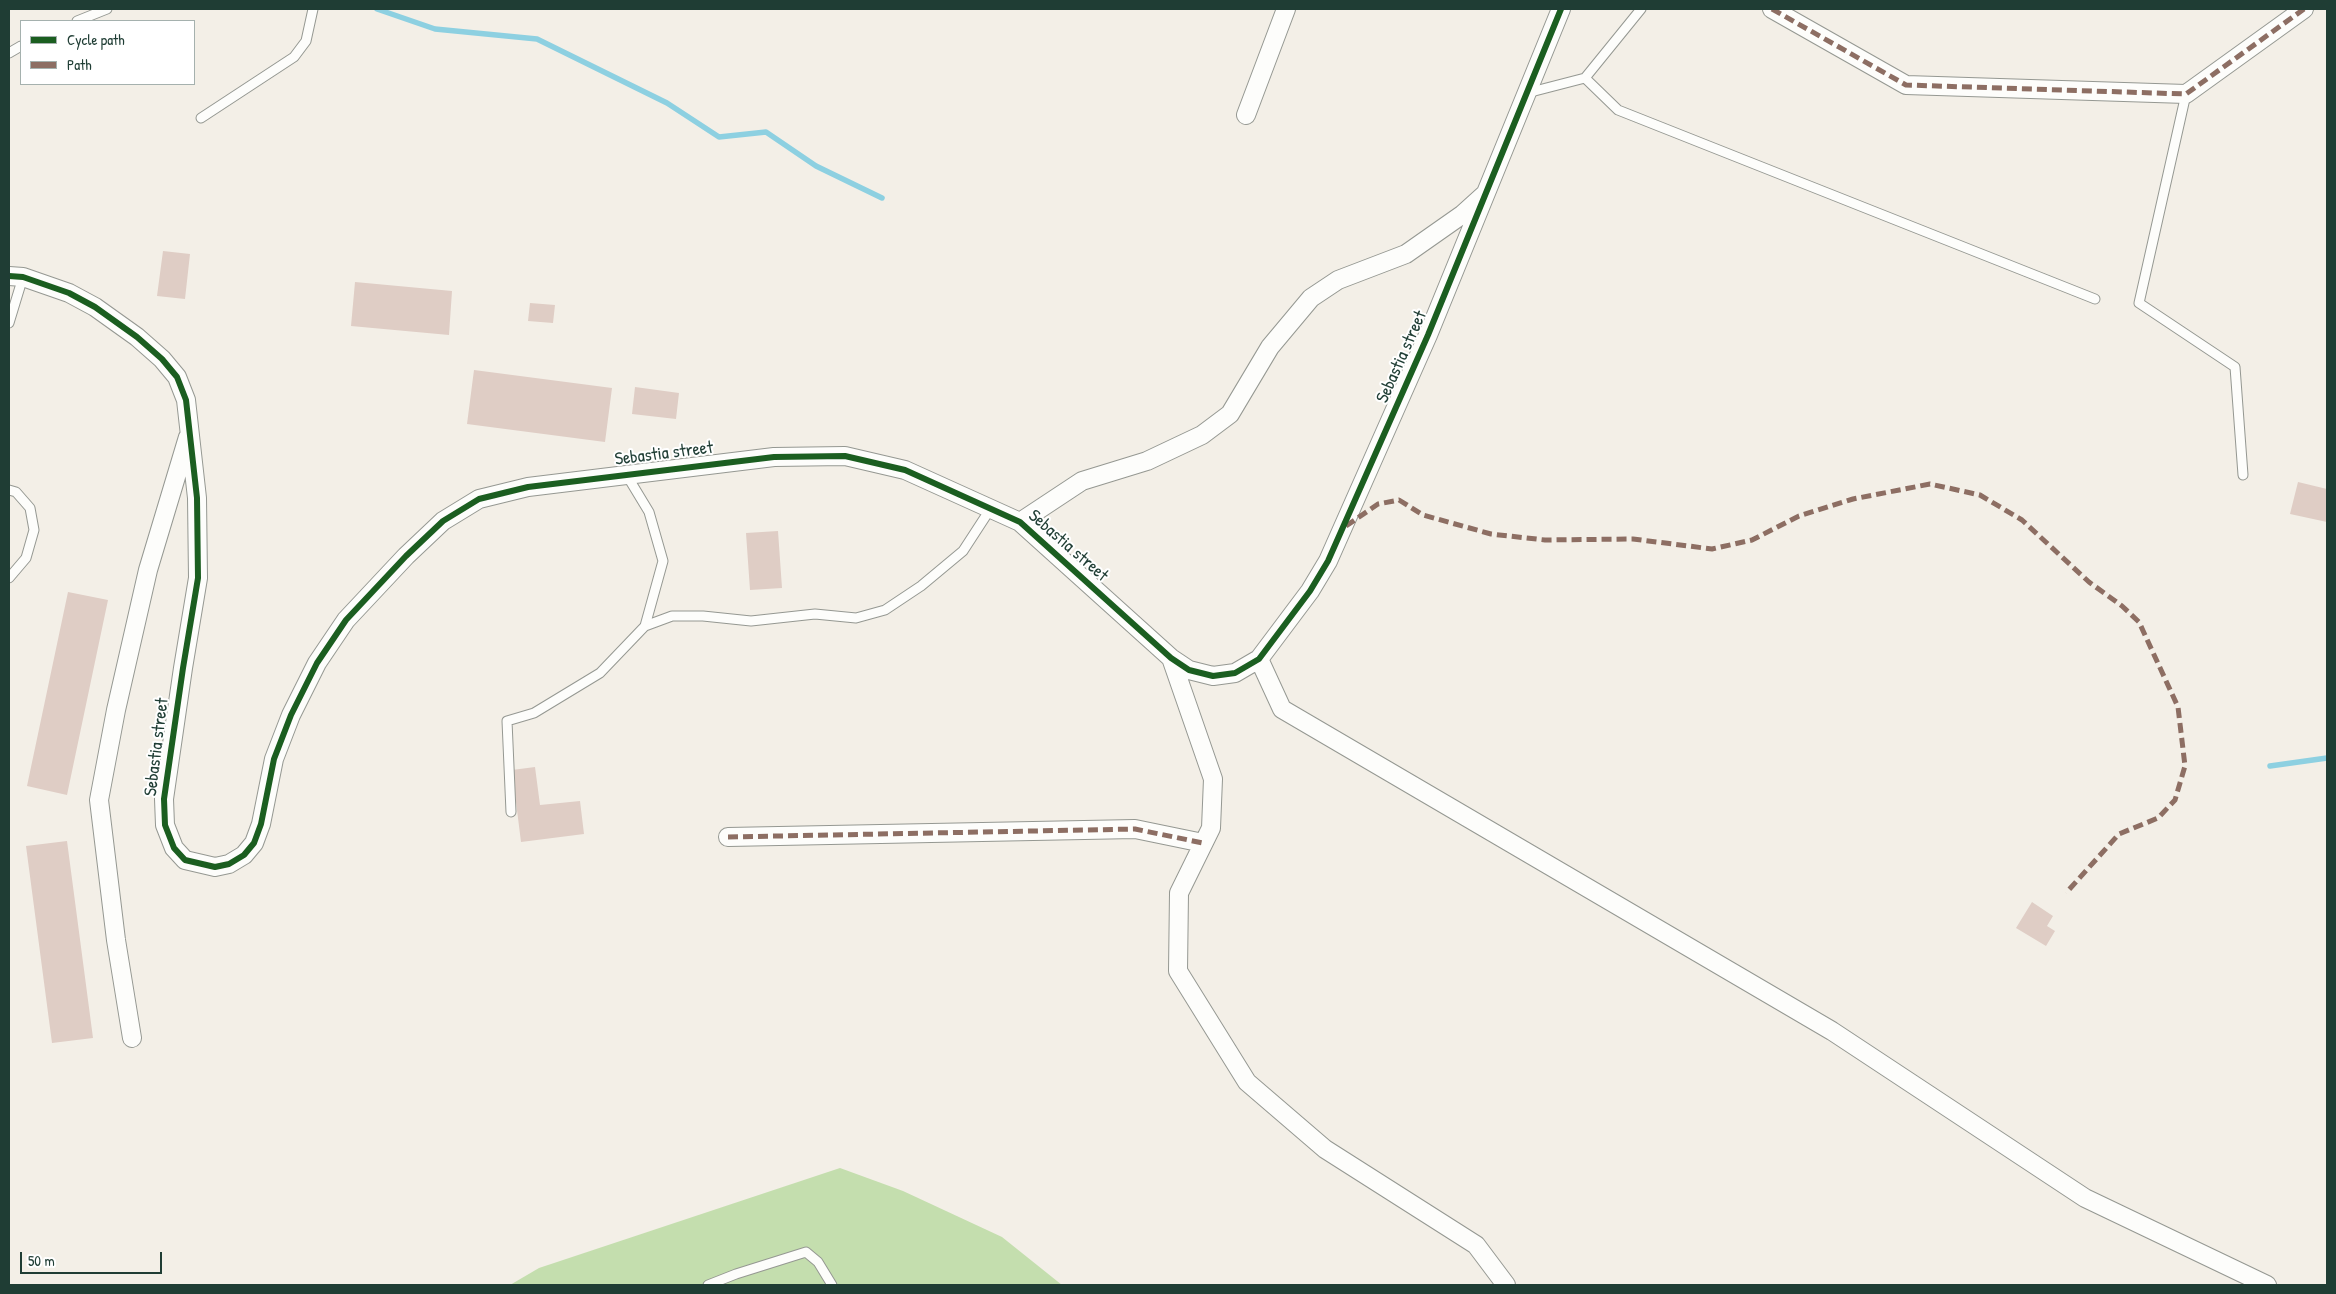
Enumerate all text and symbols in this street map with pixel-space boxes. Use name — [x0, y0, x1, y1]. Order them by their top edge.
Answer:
legend — [20, 20, 195, 85]
text: Cycle path — [67, 29, 125, 50]
text: Path — [67, 54, 92, 75]
street label: Sebastia street — [1372, 307, 1432, 407]
street label: Sebastia street — [614, 437, 714, 471]
street label: Sebastia street — [1024, 505, 1112, 587]
street label: Sebastia street — [140, 697, 174, 797]
scale bar — [22, 1242, 165, 1274]
text: 50 m — [28, 1250, 55, 1271]

